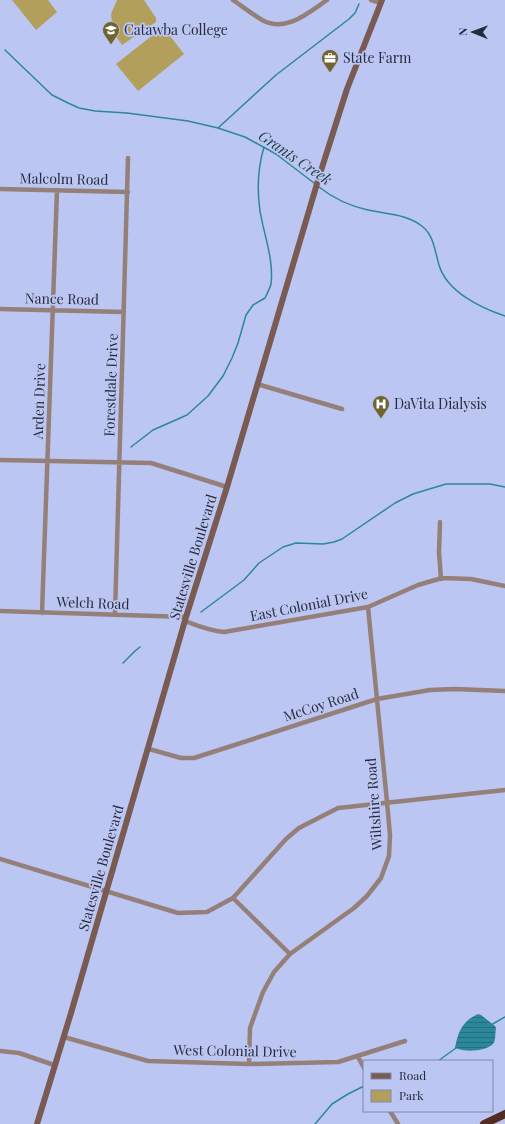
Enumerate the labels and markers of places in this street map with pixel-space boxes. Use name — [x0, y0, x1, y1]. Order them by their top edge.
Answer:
school or university icon: Catawba College — [101, 20, 121, 45]
place label: Catawba College — [124, 20, 228, 39]
office icon: State Farm — [320, 48, 340, 73]
place label: State Farm — [343, 48, 412, 67]
hospital icon: DaVita Dialysis — [371, 394, 391, 419]
place label: DaVita Dialysis — [394, 394, 487, 413]

